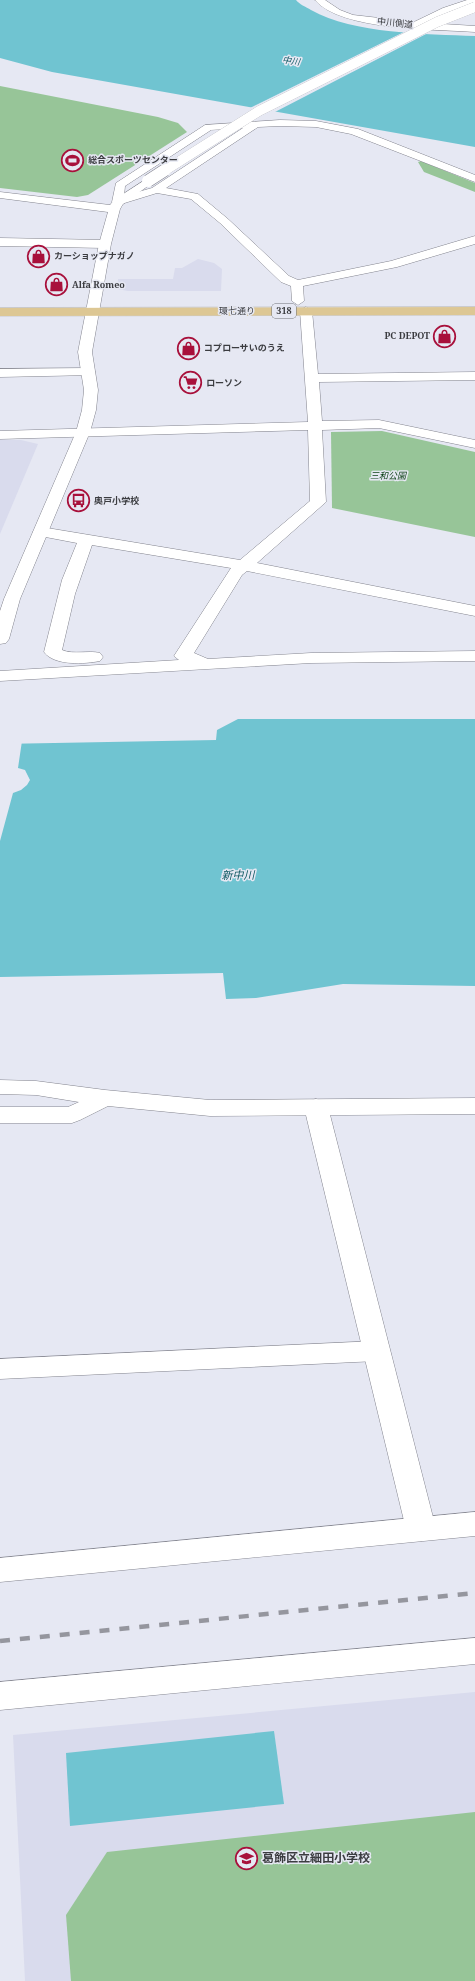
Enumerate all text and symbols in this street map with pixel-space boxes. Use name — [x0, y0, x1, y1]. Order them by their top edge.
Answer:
street label: 中川側道 — [376, 14, 414, 31]
water label: 中川 — [281, 53, 302, 68]
sports icon: 総合スポーツセンター — [59, 147, 85, 173]
place label: 総合スポーツセンター — [88, 153, 178, 166]
shop icon: カーショップナガノ — [25, 243, 51, 269]
place label: カーショップナガノ — [54, 249, 135, 262]
shop icon: Alfa Romeo — [43, 272, 69, 298]
place label: Alfa Romeo — [72, 278, 125, 291]
street label: 環七通り — [219, 304, 255, 317]
road number: 318 — [272, 304, 296, 318]
shop icon: PC DEPOT — [432, 323, 458, 349]
place label: PC DEPOT — [385, 329, 430, 342]
shop icon: コプローサいのうえ — [176, 335, 202, 361]
place label: コプローサいのうえ — [204, 341, 285, 354]
supermarket icon: ローソン — [177, 370, 203, 396]
place label: ローソン — [206, 376, 242, 389]
park label: 三和公園 — [370, 469, 408, 482]
bus stop icon: 奥戸小学校 — [66, 488, 92, 514]
place label: 奥戸小学校 — [94, 494, 140, 507]
water label: 新中川 — [221, 867, 256, 882]
school or university icon: 葛飾区立細田小学校 — [234, 1845, 260, 1871]
place label: 葛飾区立細田小学校 — [262, 1849, 370, 1866]

